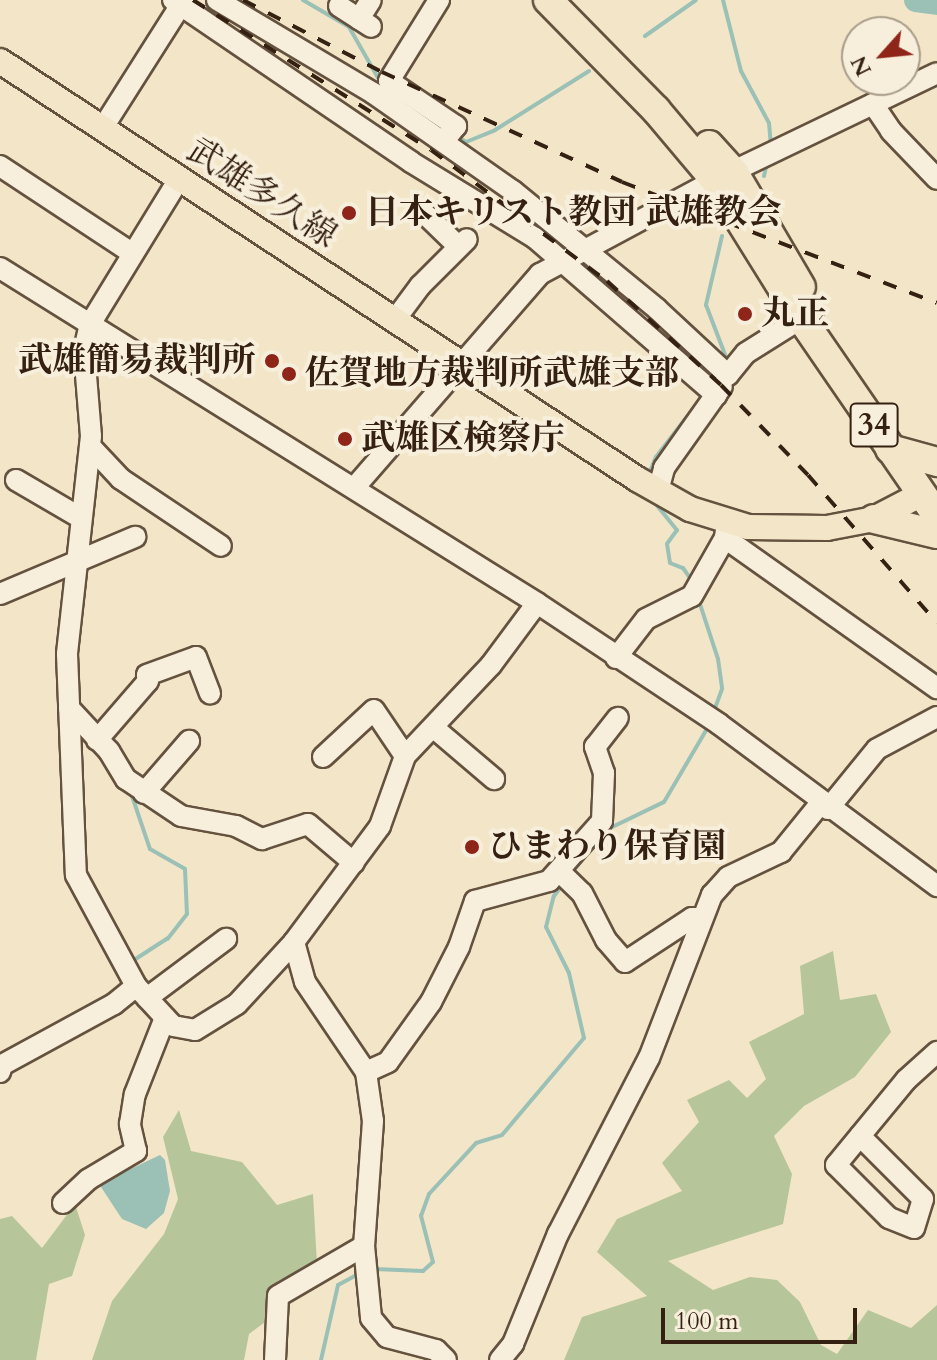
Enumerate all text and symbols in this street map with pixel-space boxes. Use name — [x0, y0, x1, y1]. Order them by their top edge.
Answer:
north arrow — [841, 16, 921, 96]
text: N — [844, 51, 879, 81]
street label: 武雄多久線 — [180, 130, 344, 256]
place label: 日本キリスト教団 武雄教会 — [365, 193, 782, 233]
marker: 日本キリスト教団 武雄教会 — [340, 204, 358, 222]
place label: 丸正 — [761, 294, 829, 334]
marker: 丸正 — [736, 305, 754, 323]
place label: 武雄簡易裁判所 — [18, 341, 256, 381]
marker: 武雄簡易裁判所 — [263, 352, 281, 370]
place label: 佐賀地方裁判所武雄支部 — [305, 354, 679, 394]
marker: 佐賀地方裁判所武雄支部 — [280, 365, 298, 383]
road number: 34 — [848, 397, 900, 453]
place label: 武雄区検察庁 — [361, 419, 565, 459]
marker: 武雄区検察庁 — [336, 430, 354, 448]
place label: ひまわり保育園 — [488, 827, 726, 867]
marker: ひまわり保育園 — [463, 838, 481, 856]
scale bar — [665, 1292, 861, 1342]
text: 100 m — [675, 1305, 739, 1338]

